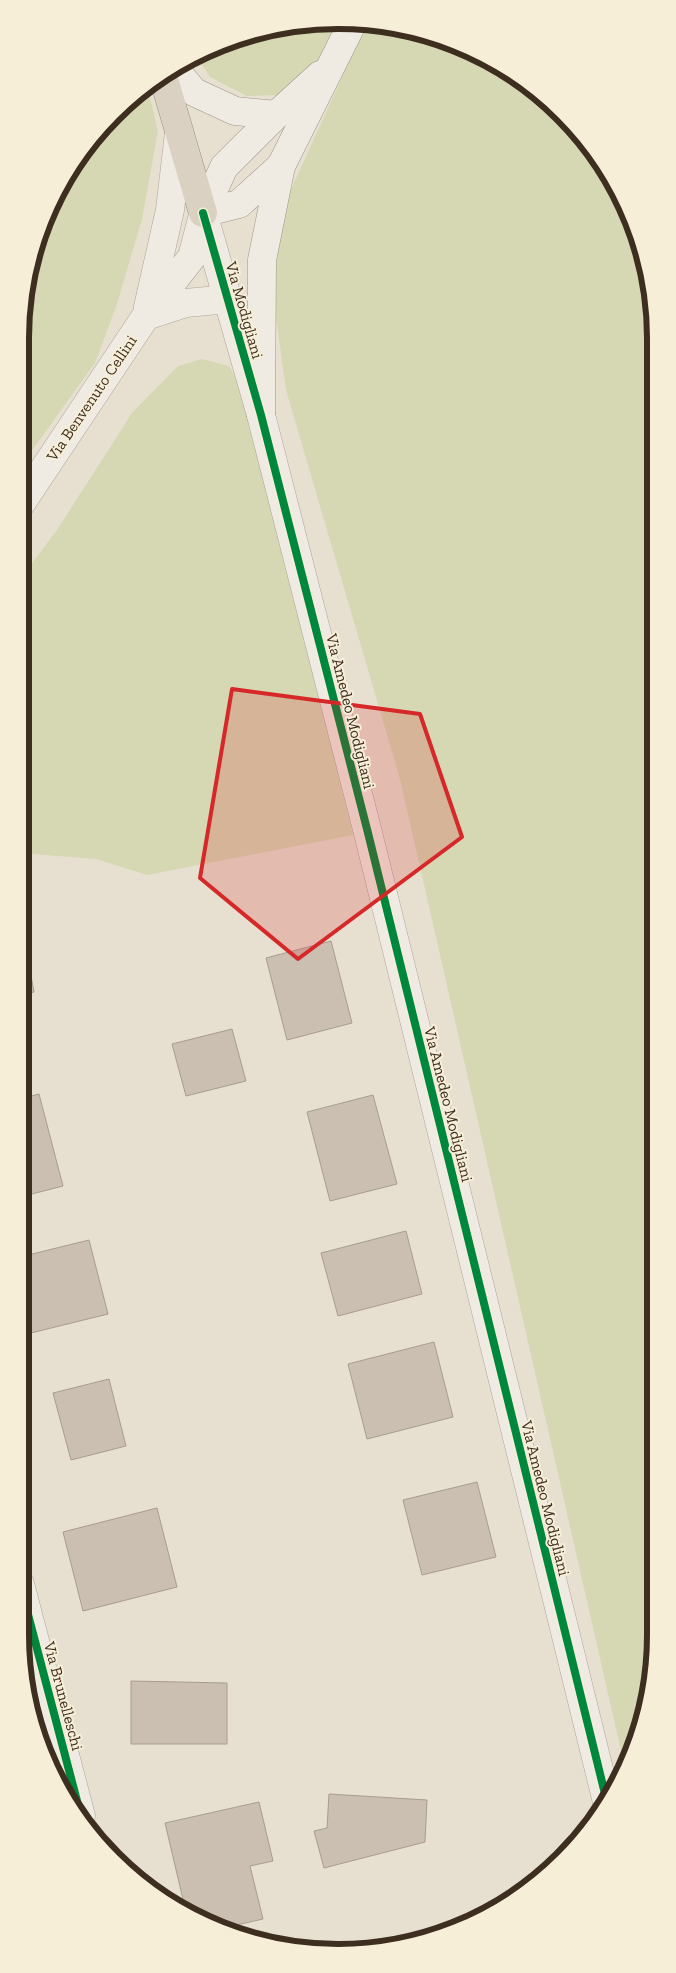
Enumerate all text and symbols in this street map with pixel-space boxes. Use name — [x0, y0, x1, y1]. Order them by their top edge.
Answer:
street label: Via Modigliani — [221, 259, 268, 361]
street label: Via Benvenuto Cellini — [42, 331, 141, 466]
street label: Via Amedeo Modigliani — [322, 631, 379, 791]
street label: Via Amedeo Modigliani — [420, 1024, 477, 1184]
street label: Via Amedeo Modigliani — [517, 1418, 574, 1578]
street label: Via Brunelleschi — [40, 1639, 87, 1753]

